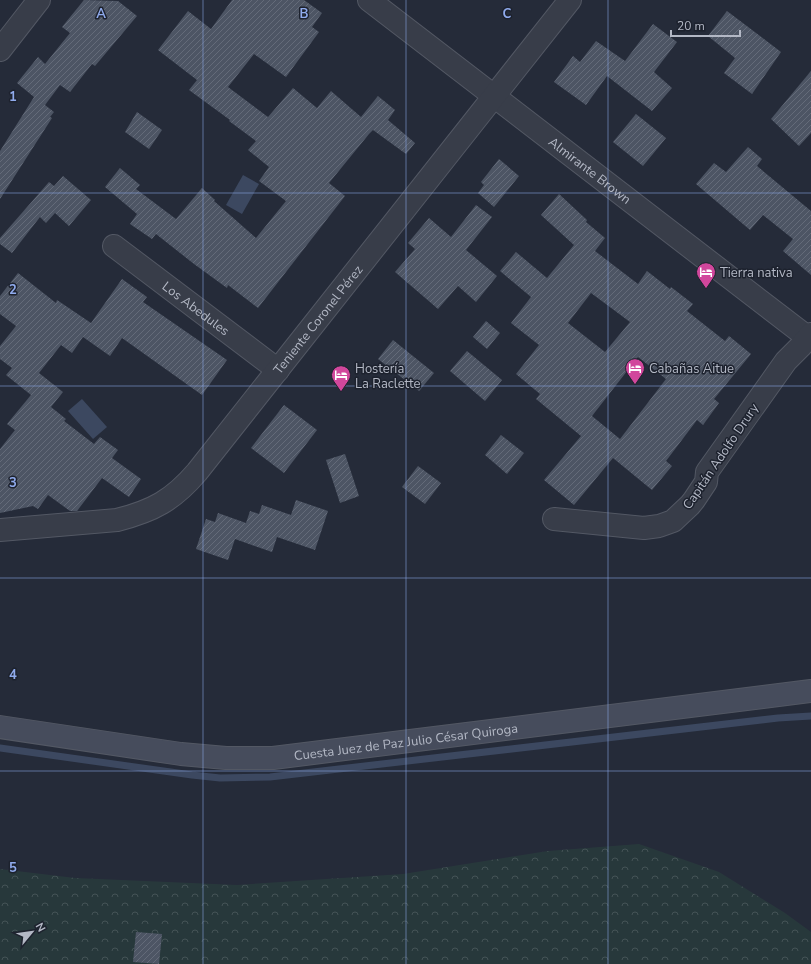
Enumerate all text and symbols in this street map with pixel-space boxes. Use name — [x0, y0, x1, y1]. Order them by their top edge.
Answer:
text: A — [96, 5, 106, 23]
text: B — [300, 5, 309, 23]
text: C — [503, 5, 512, 23]
scale bar — [671, 12, 740, 38]
text: 20 m — [677, 18, 705, 34]
text: 1 — [9, 88, 17, 106]
street label: Almirante Brown — [544, 133, 635, 209]
hotel icon: Tierra nativa — [695, 261, 717, 289]
street label: Teniente Coronel Pérez — [270, 262, 367, 378]
place label: Tierra nativa — [720, 264, 793, 282]
street label: Los Abedules — [158, 278, 233, 340]
text: 2 — [9, 281, 17, 299]
hotel icon: Cabañas Aitue — [624, 357, 646, 385]
place label: Hostería La Raclette — [355, 360, 420, 393]
place label: Cabañas Aitue — [649, 360, 734, 378]
hotel icon: Hostería La Raclette — [330, 364, 352, 392]
street label: Capitán Adolfo Drury — [679, 400, 763, 513]
text: 3 — [9, 474, 17, 492]
text: 4 — [9, 666, 17, 684]
street label: Cuesta Juez de Paz Julio César Quiroga — [293, 720, 519, 765]
text: 5 — [9, 859, 17, 877]
north arrow — [12, 912, 52, 952]
text: N — [32, 920, 49, 935]

